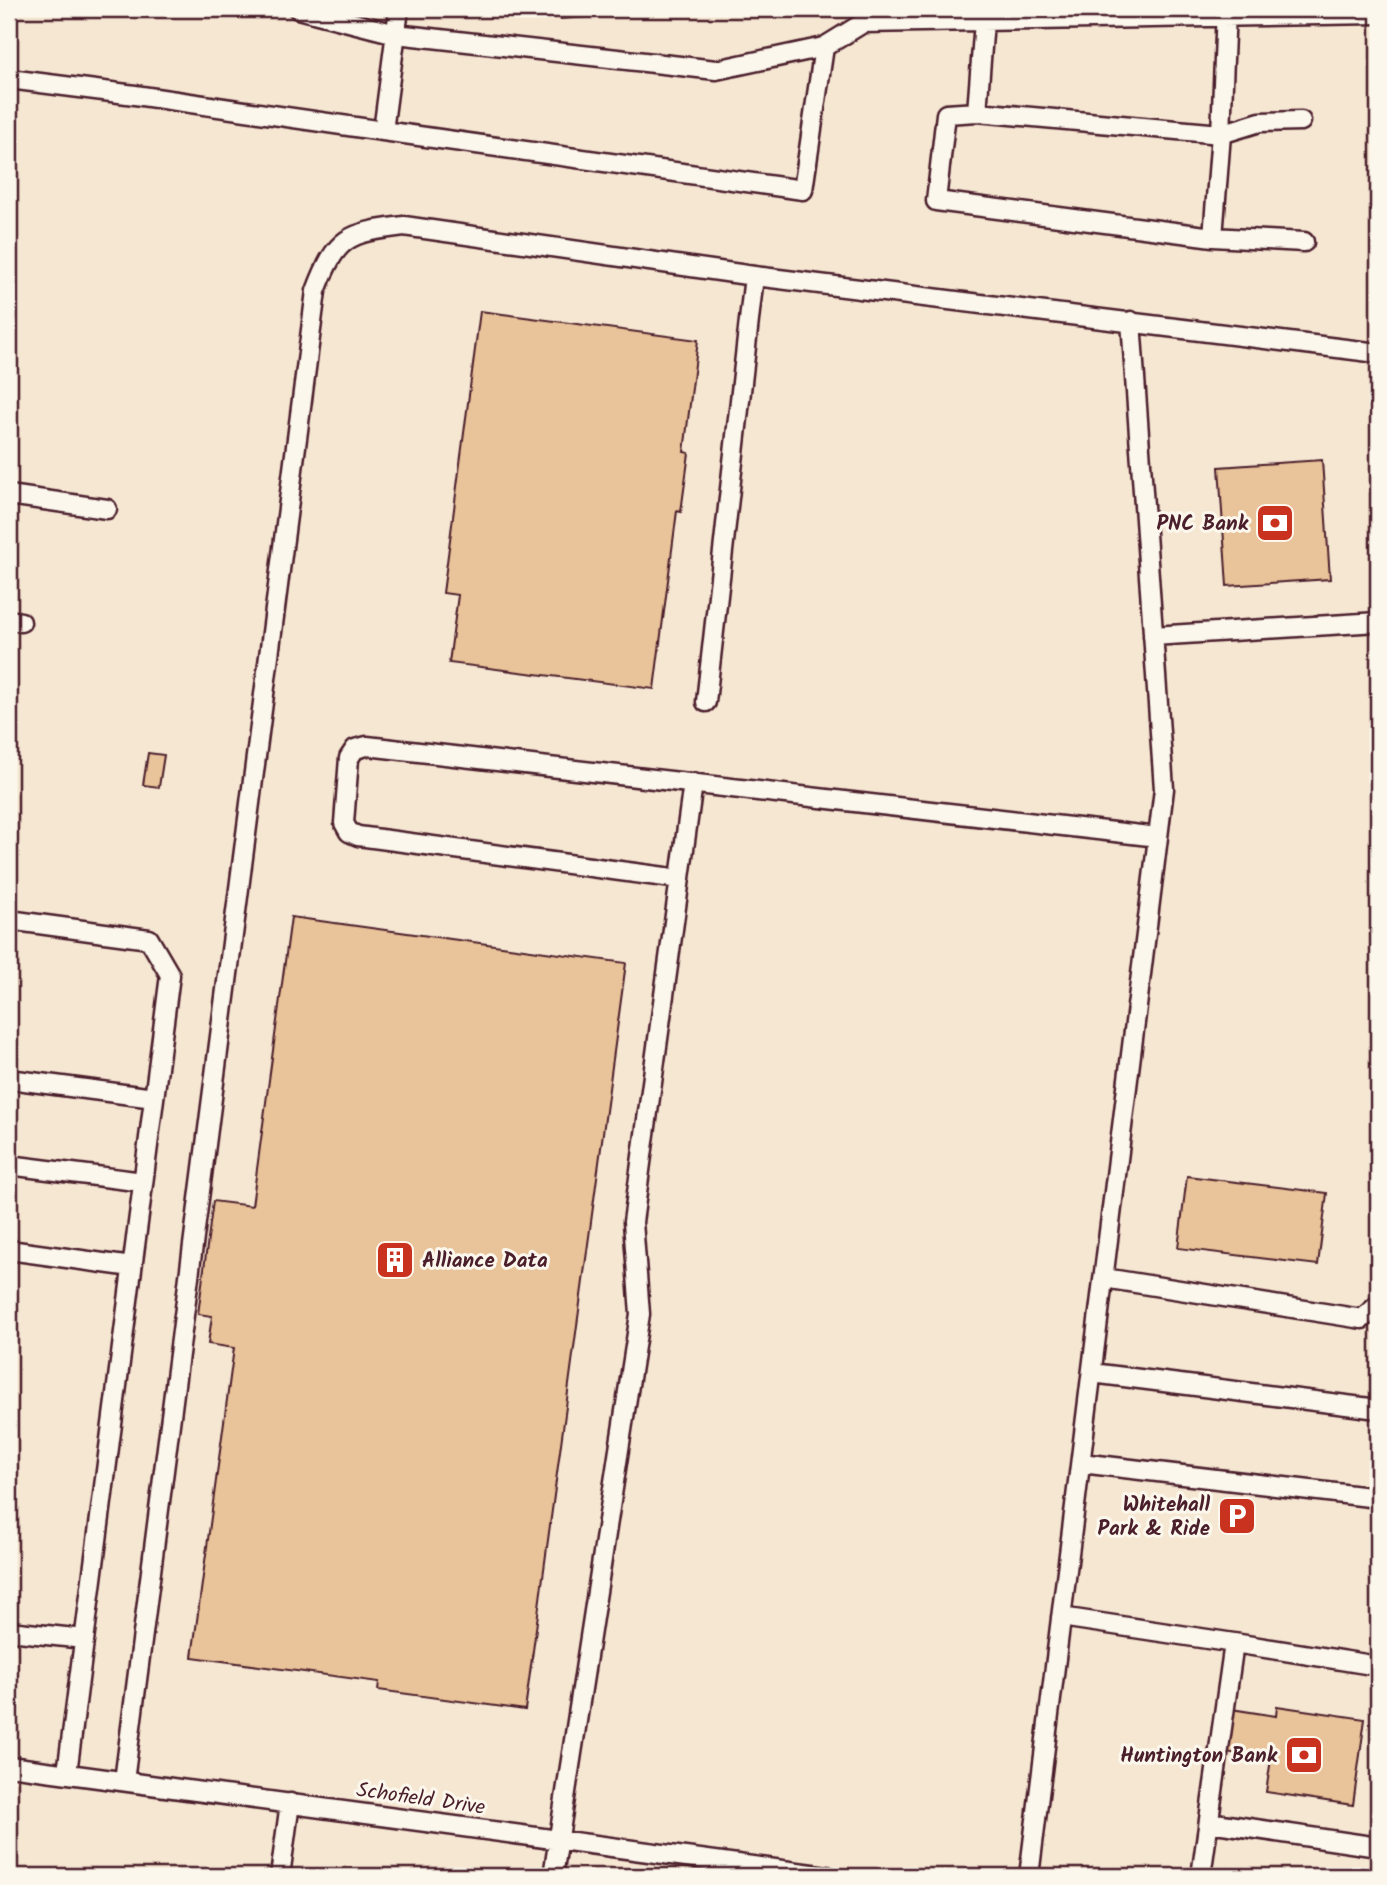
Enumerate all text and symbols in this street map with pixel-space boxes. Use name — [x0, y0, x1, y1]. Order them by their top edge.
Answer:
bank icon: PNC Bank — [1254, 502, 1296, 544]
place label: PNC Bank — [1156, 508, 1249, 541]
building icon: Alliance Data — [374, 1239, 416, 1281]
place label: Alliance Data — [422, 1245, 548, 1278]
place label: Whitehall Park & Ride — [1097, 1489, 1210, 1546]
parking icon: Whitehall Park & Ride — [1216, 1495, 1258, 1537]
bank icon: Huntington Bank — [1283, 1734, 1325, 1776]
place label: Huntington Bank — [1120, 1740, 1278, 1773]
street label: Schofield Drive — [354, 1774, 488, 1825]

